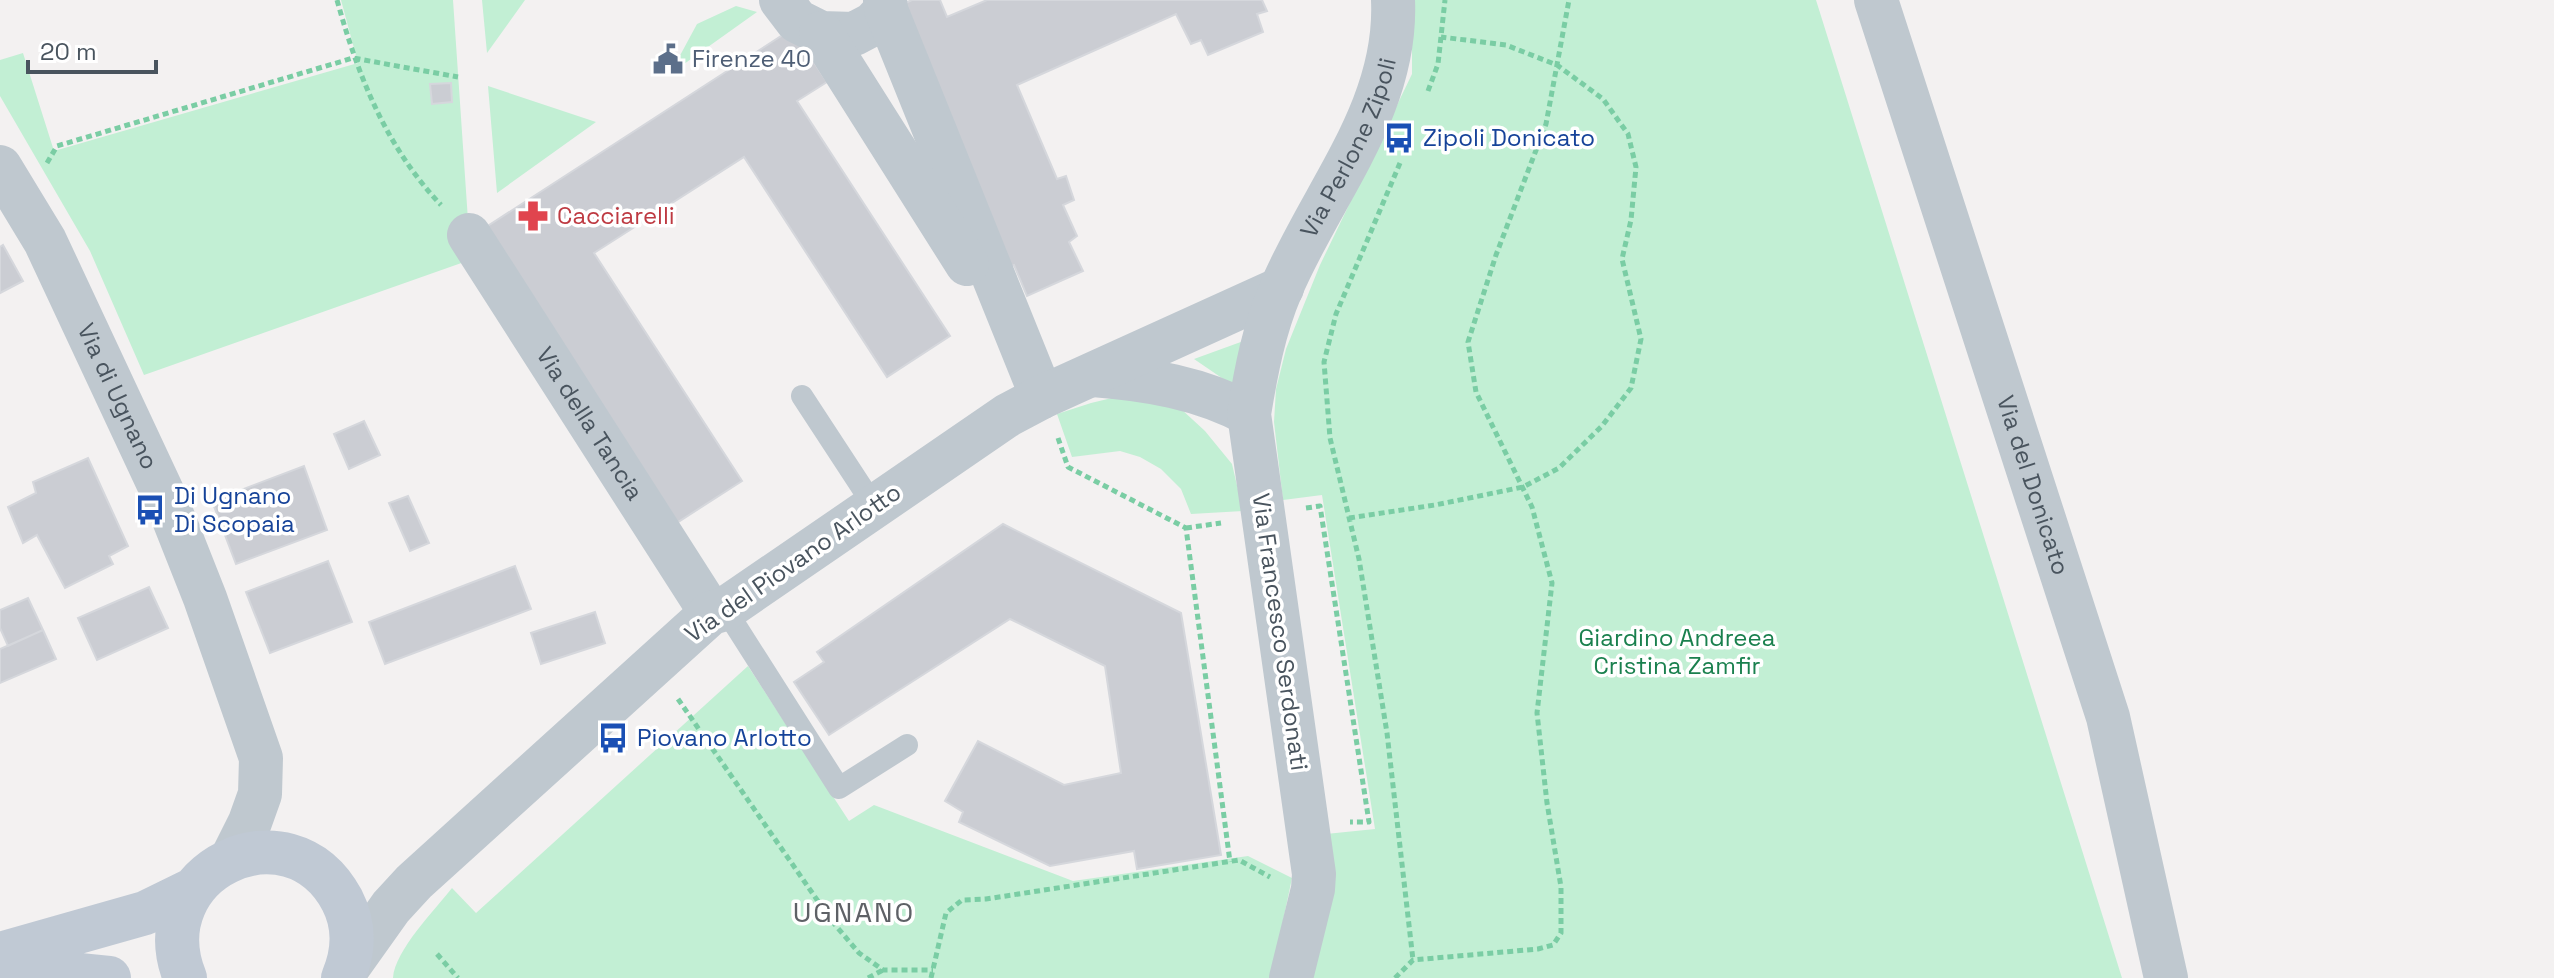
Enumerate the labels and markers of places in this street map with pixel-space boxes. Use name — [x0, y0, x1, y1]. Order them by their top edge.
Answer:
public building icon: Firenze 40 — [651, 42, 685, 76]
place label: Firenze 40 — [692, 43, 811, 74]
bus stop icon: Zipoli Donicato — [1382, 121, 1416, 155]
place label: Zipoli Donicato — [1423, 122, 1595, 153]
pharmacy icon: Cacciarelli — [516, 199, 550, 233]
place label: Cacciarelli — [557, 200, 675, 231]
place label: Di Ugnano Di Scopaia — [174, 480, 295, 539]
bus stop icon: Di Ugnano Di Scopaia — [133, 493, 167, 527]
bus stop icon: Piovano Arlotto — [596, 721, 630, 755]
place label: Piovano Arlotto — [637, 722, 812, 753]

